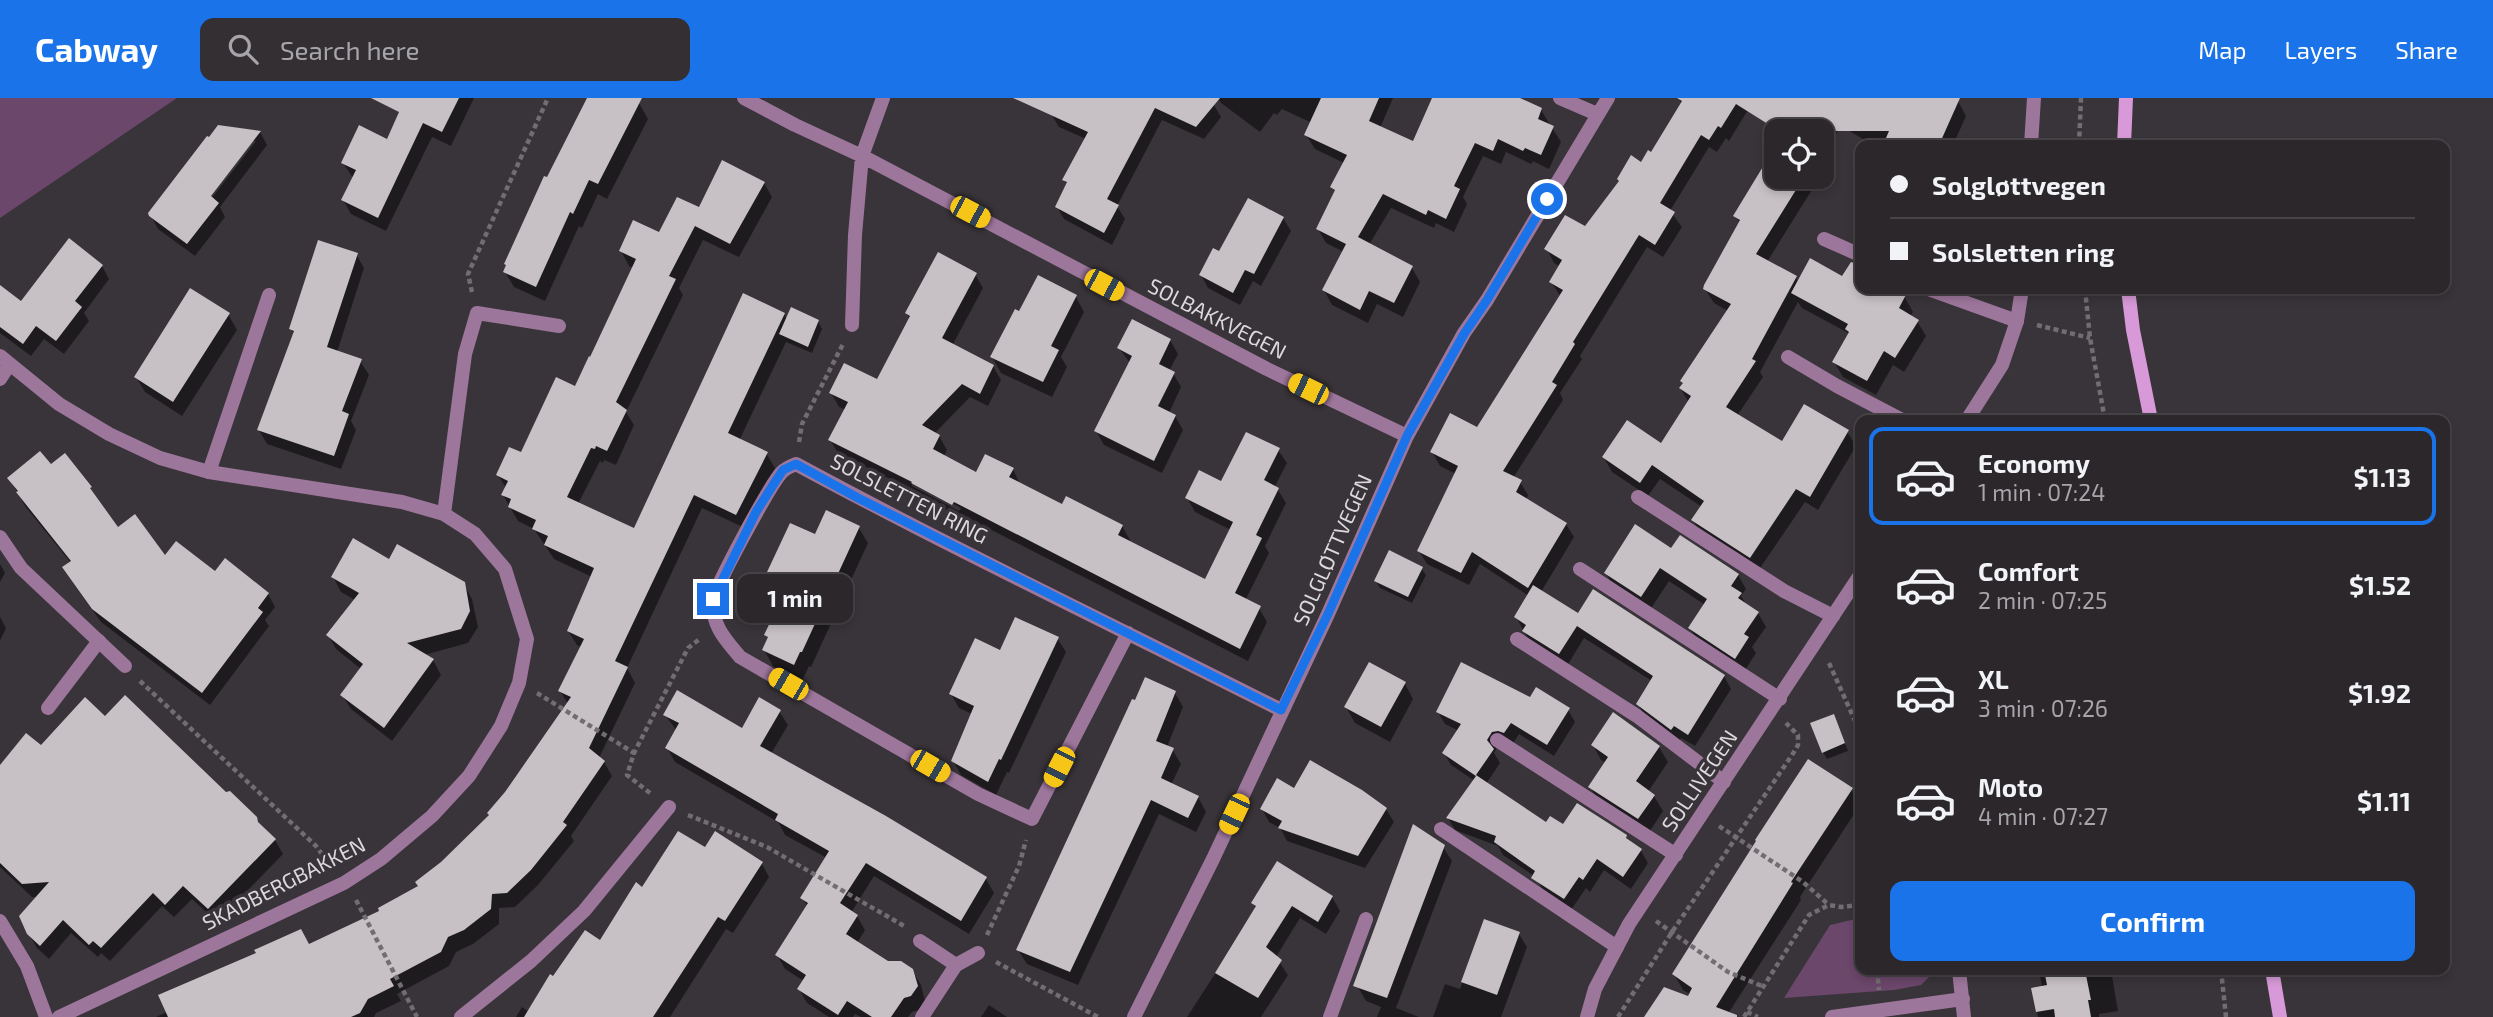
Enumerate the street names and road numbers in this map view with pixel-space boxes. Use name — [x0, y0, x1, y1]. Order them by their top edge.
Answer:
street label: SOLBAKKVEGEN — [1144, 272, 1291, 363]
street label: SOLSLETTEN RING — [827, 447, 992, 548]
street label: SOLGLØTTVEGEN — [1287, 470, 1376, 629]
street label: SOLLIVEGEN — [1656, 725, 1742, 836]
street label: SKADBERGBAKKEN — [198, 831, 369, 935]

